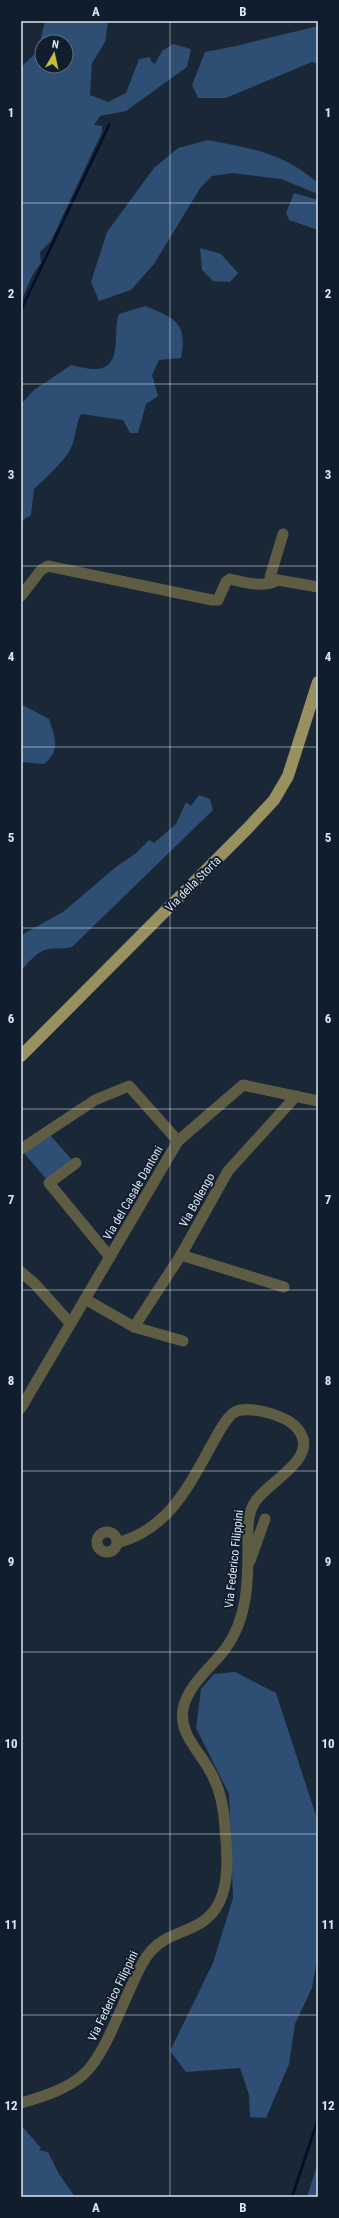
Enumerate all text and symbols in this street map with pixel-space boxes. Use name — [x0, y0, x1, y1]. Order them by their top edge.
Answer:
text: A — [92, 4, 100, 19]
text: B — [239, 4, 247, 19]
north arrow — [34, 34, 74, 74]
text: N — [51, 38, 60, 52]
text: 1 — [8, 105, 14, 120]
text: 1 — [325, 105, 331, 120]
text: 2 — [8, 286, 15, 301]
text: 2 — [325, 286, 332, 301]
text: 3 — [8, 467, 14, 482]
text: 3 — [325, 467, 331, 482]
text: 4 — [8, 649, 15, 664]
text: 4 — [325, 649, 332, 664]
text: 5 — [8, 830, 15, 845]
text: 5 — [325, 830, 332, 845]
street label: Via della Storta — [162, 853, 224, 915]
text: 6 — [8, 1011, 15, 1026]
text: 6 — [325, 1011, 332, 1026]
street label: Via del Casale Dantoni — [100, 1143, 166, 1243]
street label: Via Bollengo — [176, 1171, 218, 1229]
text: 7 — [8, 1192, 15, 1207]
text: 7 — [325, 1192, 332, 1207]
text: 8 — [8, 1373, 14, 1388]
text: 8 — [325, 1373, 331, 1388]
street label: Via Federico Filippini — [222, 1509, 246, 1609]
text: 9 — [8, 1554, 14, 1569]
text: 9 — [325, 1554, 331, 1569]
text: 10 — [4, 1736, 18, 1751]
text: 10 — [321, 1736, 335, 1751]
text: 11 — [4, 1917, 18, 1932]
text: 11 — [321, 1917, 335, 1932]
street label: Via Federico Filippini — [85, 1949, 141, 2043]
text: 12 — [4, 2098, 18, 2113]
text: 12 — [321, 2098, 335, 2113]
text: A — [92, 2200, 100, 2215]
text: B — [239, 2200, 247, 2215]

